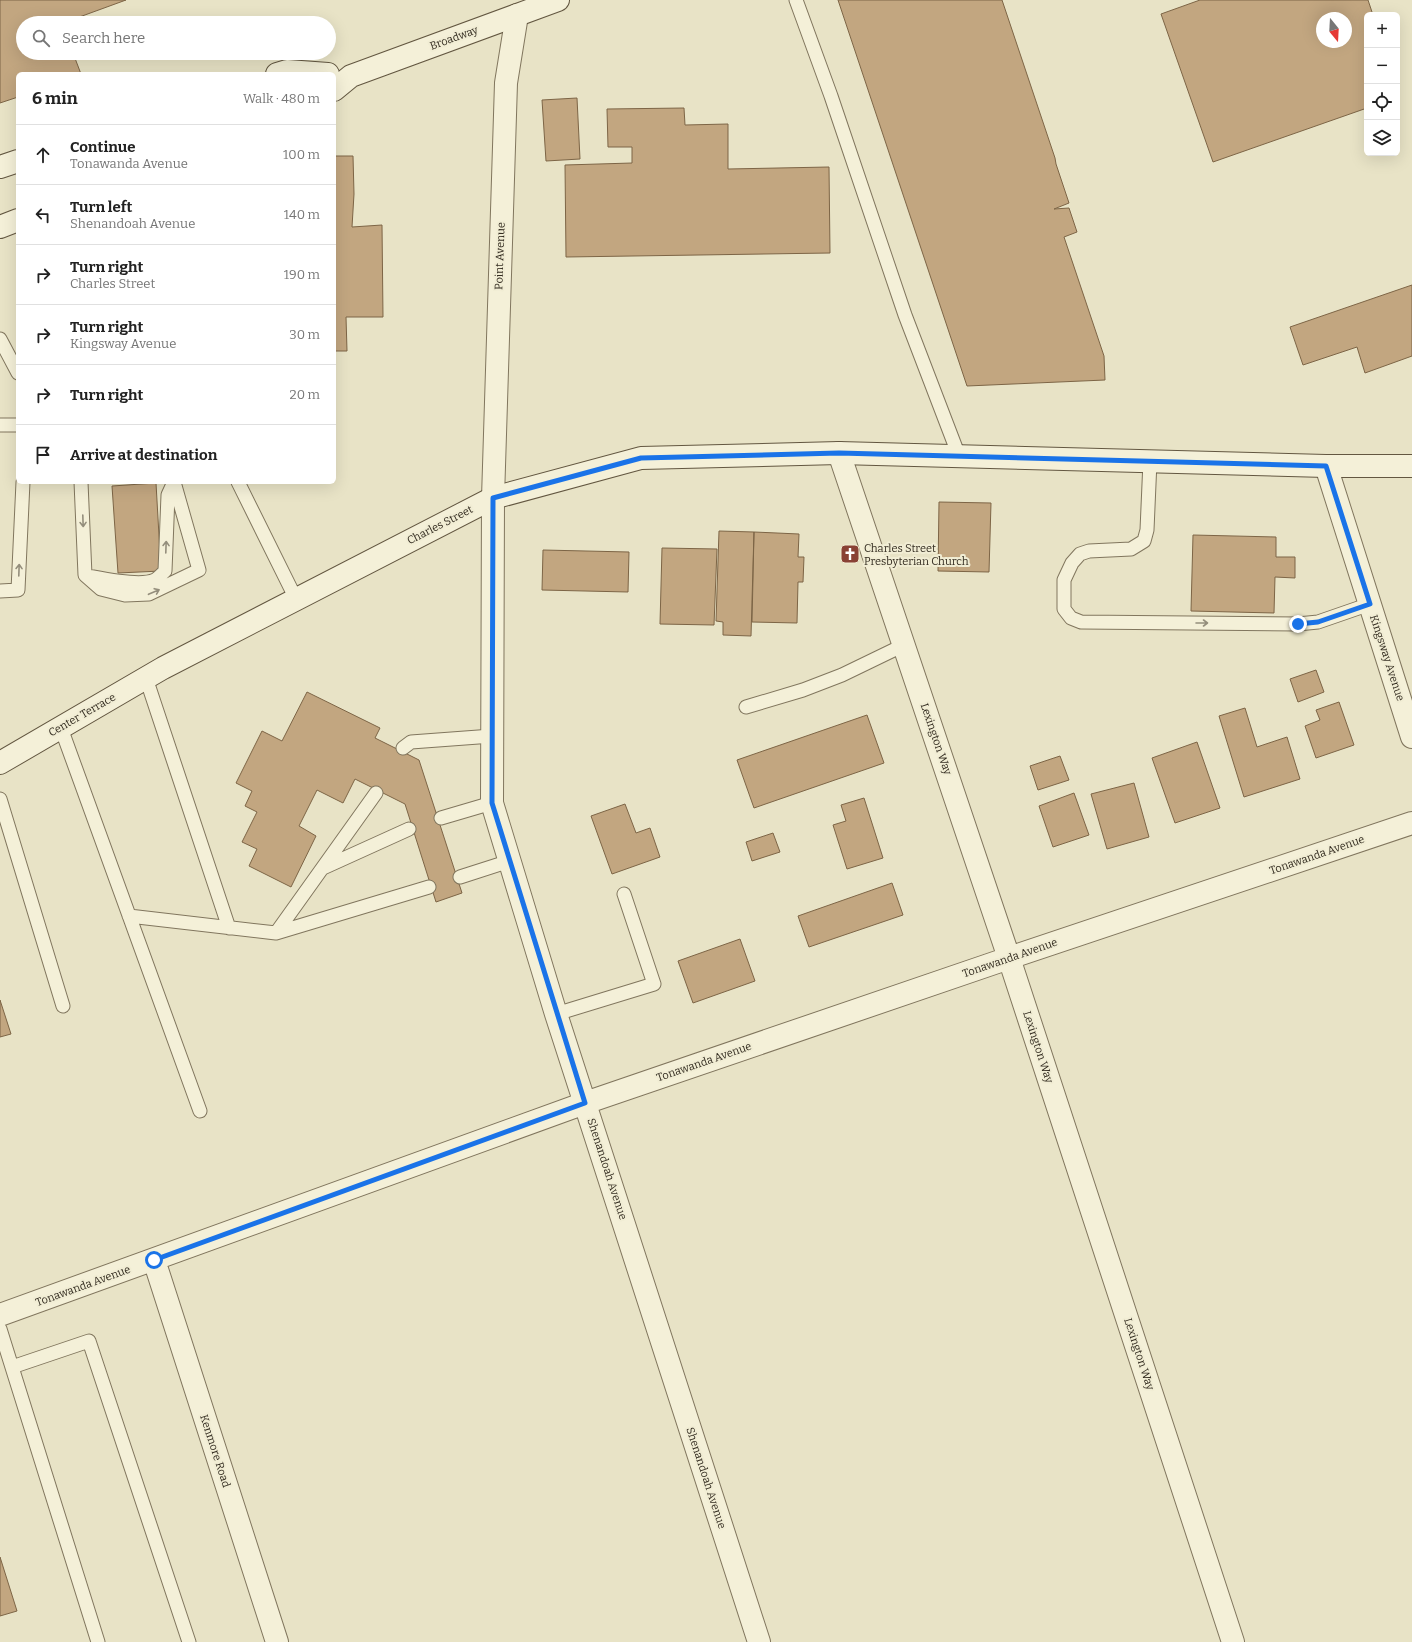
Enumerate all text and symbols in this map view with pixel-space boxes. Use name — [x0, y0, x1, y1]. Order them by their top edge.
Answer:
north arrow — [1316, 12, 1352, 48]
map controls — [1364, 12, 1400, 156]
button: + — [1364, 12, 1400, 48]
search box — [16, 16, 336, 60]
street label: Broadway — [428, 23, 480, 53]
icon: search — [30, 27, 52, 49]
text: Search here — [62, 29, 145, 47]
button: − — [1364, 48, 1400, 84]
button: locate — [1364, 84, 1400, 120]
text: 6 min — [32, 88, 78, 109]
text: Walk · 480 m — [243, 91, 320, 106]
button: layers — [1364, 120, 1400, 156]
text: Continue — [70, 138, 136, 156]
icon: ahead — [32, 144, 54, 166]
text: 100 m — [283, 147, 320, 162]
text: Tonawanda Avenue — [70, 156, 188, 171]
text: Turn left — [70, 198, 132, 216]
icon: left — [32, 204, 54, 226]
text: 140 m — [284, 207, 320, 222]
text: Shenandoah Avenue — [70, 216, 195, 231]
street label: Point Avenue — [492, 222, 508, 290]
text: Turn right — [70, 258, 143, 276]
icon: right — [32, 264, 54, 286]
text: 190 m — [284, 267, 320, 282]
text: Charles Street — [70, 276, 155, 291]
text: Turn right — [70, 318, 143, 336]
icon: right — [32, 324, 54, 346]
text: 30 m — [289, 327, 320, 342]
text: Kingsway Avenue — [70, 336, 176, 351]
icon: right — [32, 384, 54, 406]
text: Turn right — [70, 386, 143, 404]
text: 20 m — [290, 387, 320, 402]
icon: arrive — [32, 444, 54, 466]
text: Arrive at destination — [70, 446, 217, 464]
street label: Charles Street — [405, 503, 475, 547]
one-way arrow — [79, 514, 86, 527]
one-way arrow — [162, 541, 170, 554]
place label: Charles Street Presbyterian Church — [864, 542, 969, 568]
church icon: Charles Street Presbyterian Church — [839, 543, 861, 565]
one-way arrow — [15, 564, 23, 577]
one-way arrow — [148, 587, 160, 595]
street label: Kingsway Avenue — [1367, 613, 1407, 703]
route end — [1289, 615, 1307, 633]
one-way arrow — [1195, 619, 1208, 627]
street label: Center Terrace — [46, 691, 118, 739]
street label: Lexington Way — [918, 701, 954, 777]
street label: Tonawanda Avenue — [1268, 833, 1366, 877]
street label: Tonawanda Avenue — [961, 936, 1059, 980]
street label: Lexington Way — [1020, 1009, 1056, 1085]
street label: Tonawanda Avenue — [655, 1040, 753, 1084]
street label: Shenandoah Avenue — [584, 1117, 630, 1221]
route start — [145, 1251, 163, 1269]
street label: Tonawanda Avenue — [34, 1263, 132, 1309]
street label: Lexington Way — [1121, 1316, 1157, 1392]
street label: Kenmore Road — [197, 1413, 233, 1490]
street label: Shenandoah Avenue — [683, 1426, 729, 1530]

